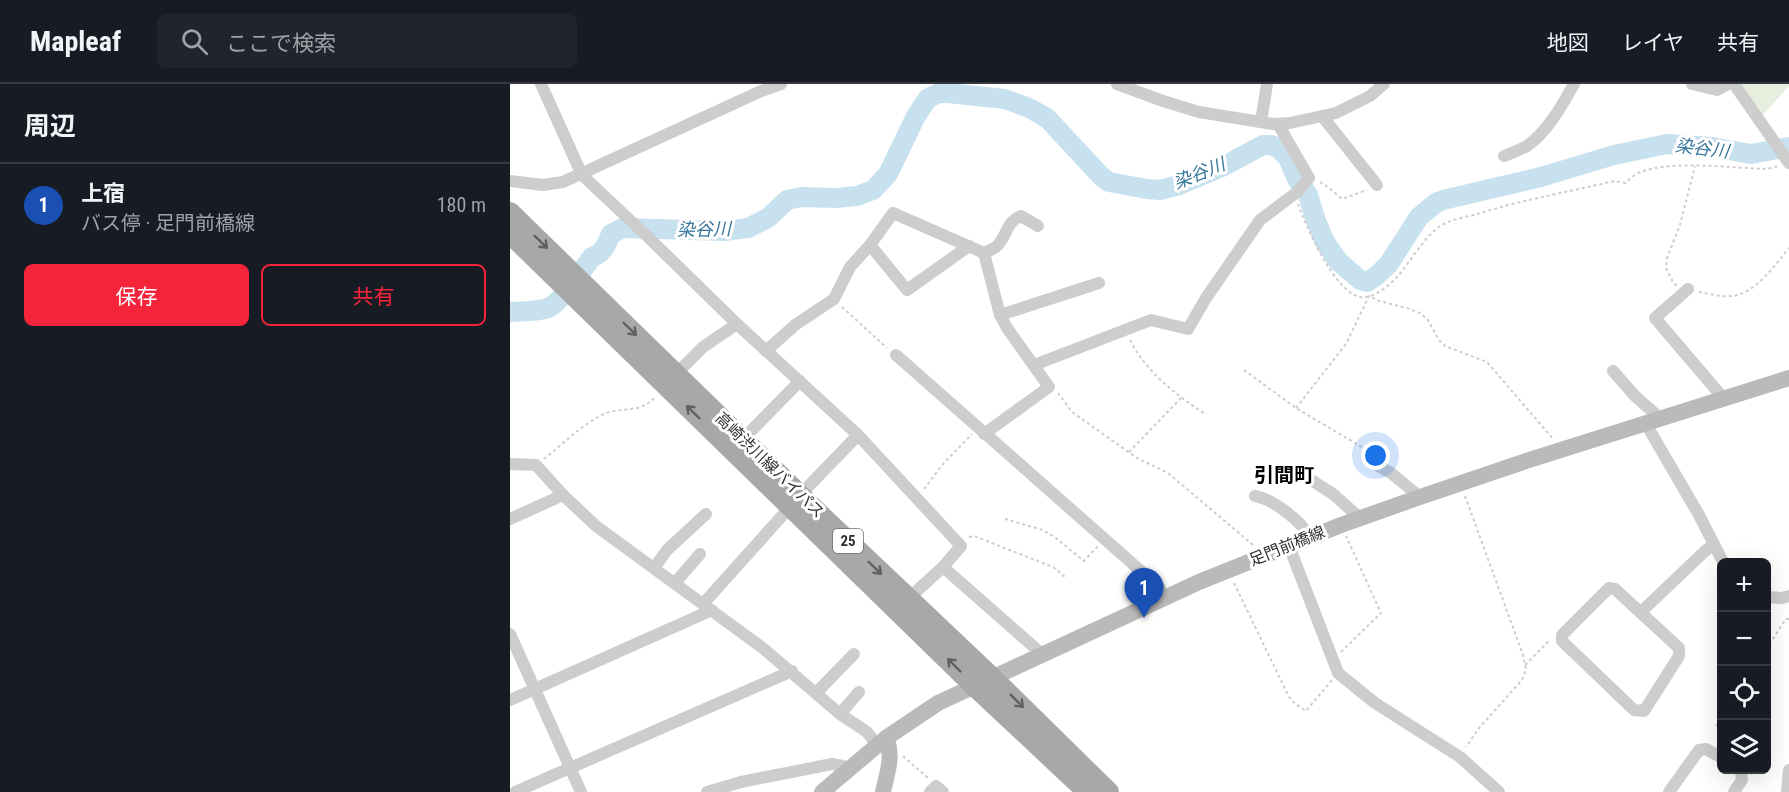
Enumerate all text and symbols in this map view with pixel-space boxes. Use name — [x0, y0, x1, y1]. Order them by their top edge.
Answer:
search box — [157, 14, 577, 68]
text: Mapleaf — [30, 25, 121, 58]
icon: search — [178, 25, 211, 58]
text: ここで検索 — [226, 31, 336, 56]
text: 地図 — [1547, 31, 1589, 55]
text: レイヤ — [1622, 31, 1684, 55]
text: 共有 — [1717, 31, 1759, 55]
text: 周辺 — [24, 111, 76, 141]
water label: 染谷川 — [1674, 134, 1732, 162]
water label: 染谷川 — [1170, 152, 1230, 193]
text: 上宿 — [81, 181, 125, 206]
text: 1 — [38, 193, 49, 217]
text: 180 m — [437, 193, 486, 217]
text: バス停 · 足門前橋線 — [81, 211, 255, 235]
water label: 染谷川 — [677, 218, 733, 240]
one-way arrow — [533, 234, 548, 249]
button: 保存 — [24, 264, 249, 326]
button: 共有 — [261, 264, 486, 326]
one-way arrow — [623, 322, 638, 337]
one-way arrow — [686, 405, 701, 420]
street label: 高崎渋川線バイパス — [712, 408, 828, 522]
your location — [1361, 441, 1390, 470]
district label: 引間町 — [1254, 463, 1314, 487]
street label: 足門前橋線 — [1246, 522, 1328, 570]
road number: 25 — [833, 529, 863, 553]
map controls — [1717, 558, 1771, 774]
button: + — [1717, 558, 1771, 612]
one-way arrow — [868, 560, 883, 575]
pin: 1 — [1124, 568, 1164, 618]
button: − — [1717, 612, 1771, 666]
one-way arrow — [946, 657, 961, 672]
button: locate — [1717, 666, 1771, 720]
one-way arrow — [1010, 694, 1025, 709]
button: layers — [1717, 720, 1771, 774]

